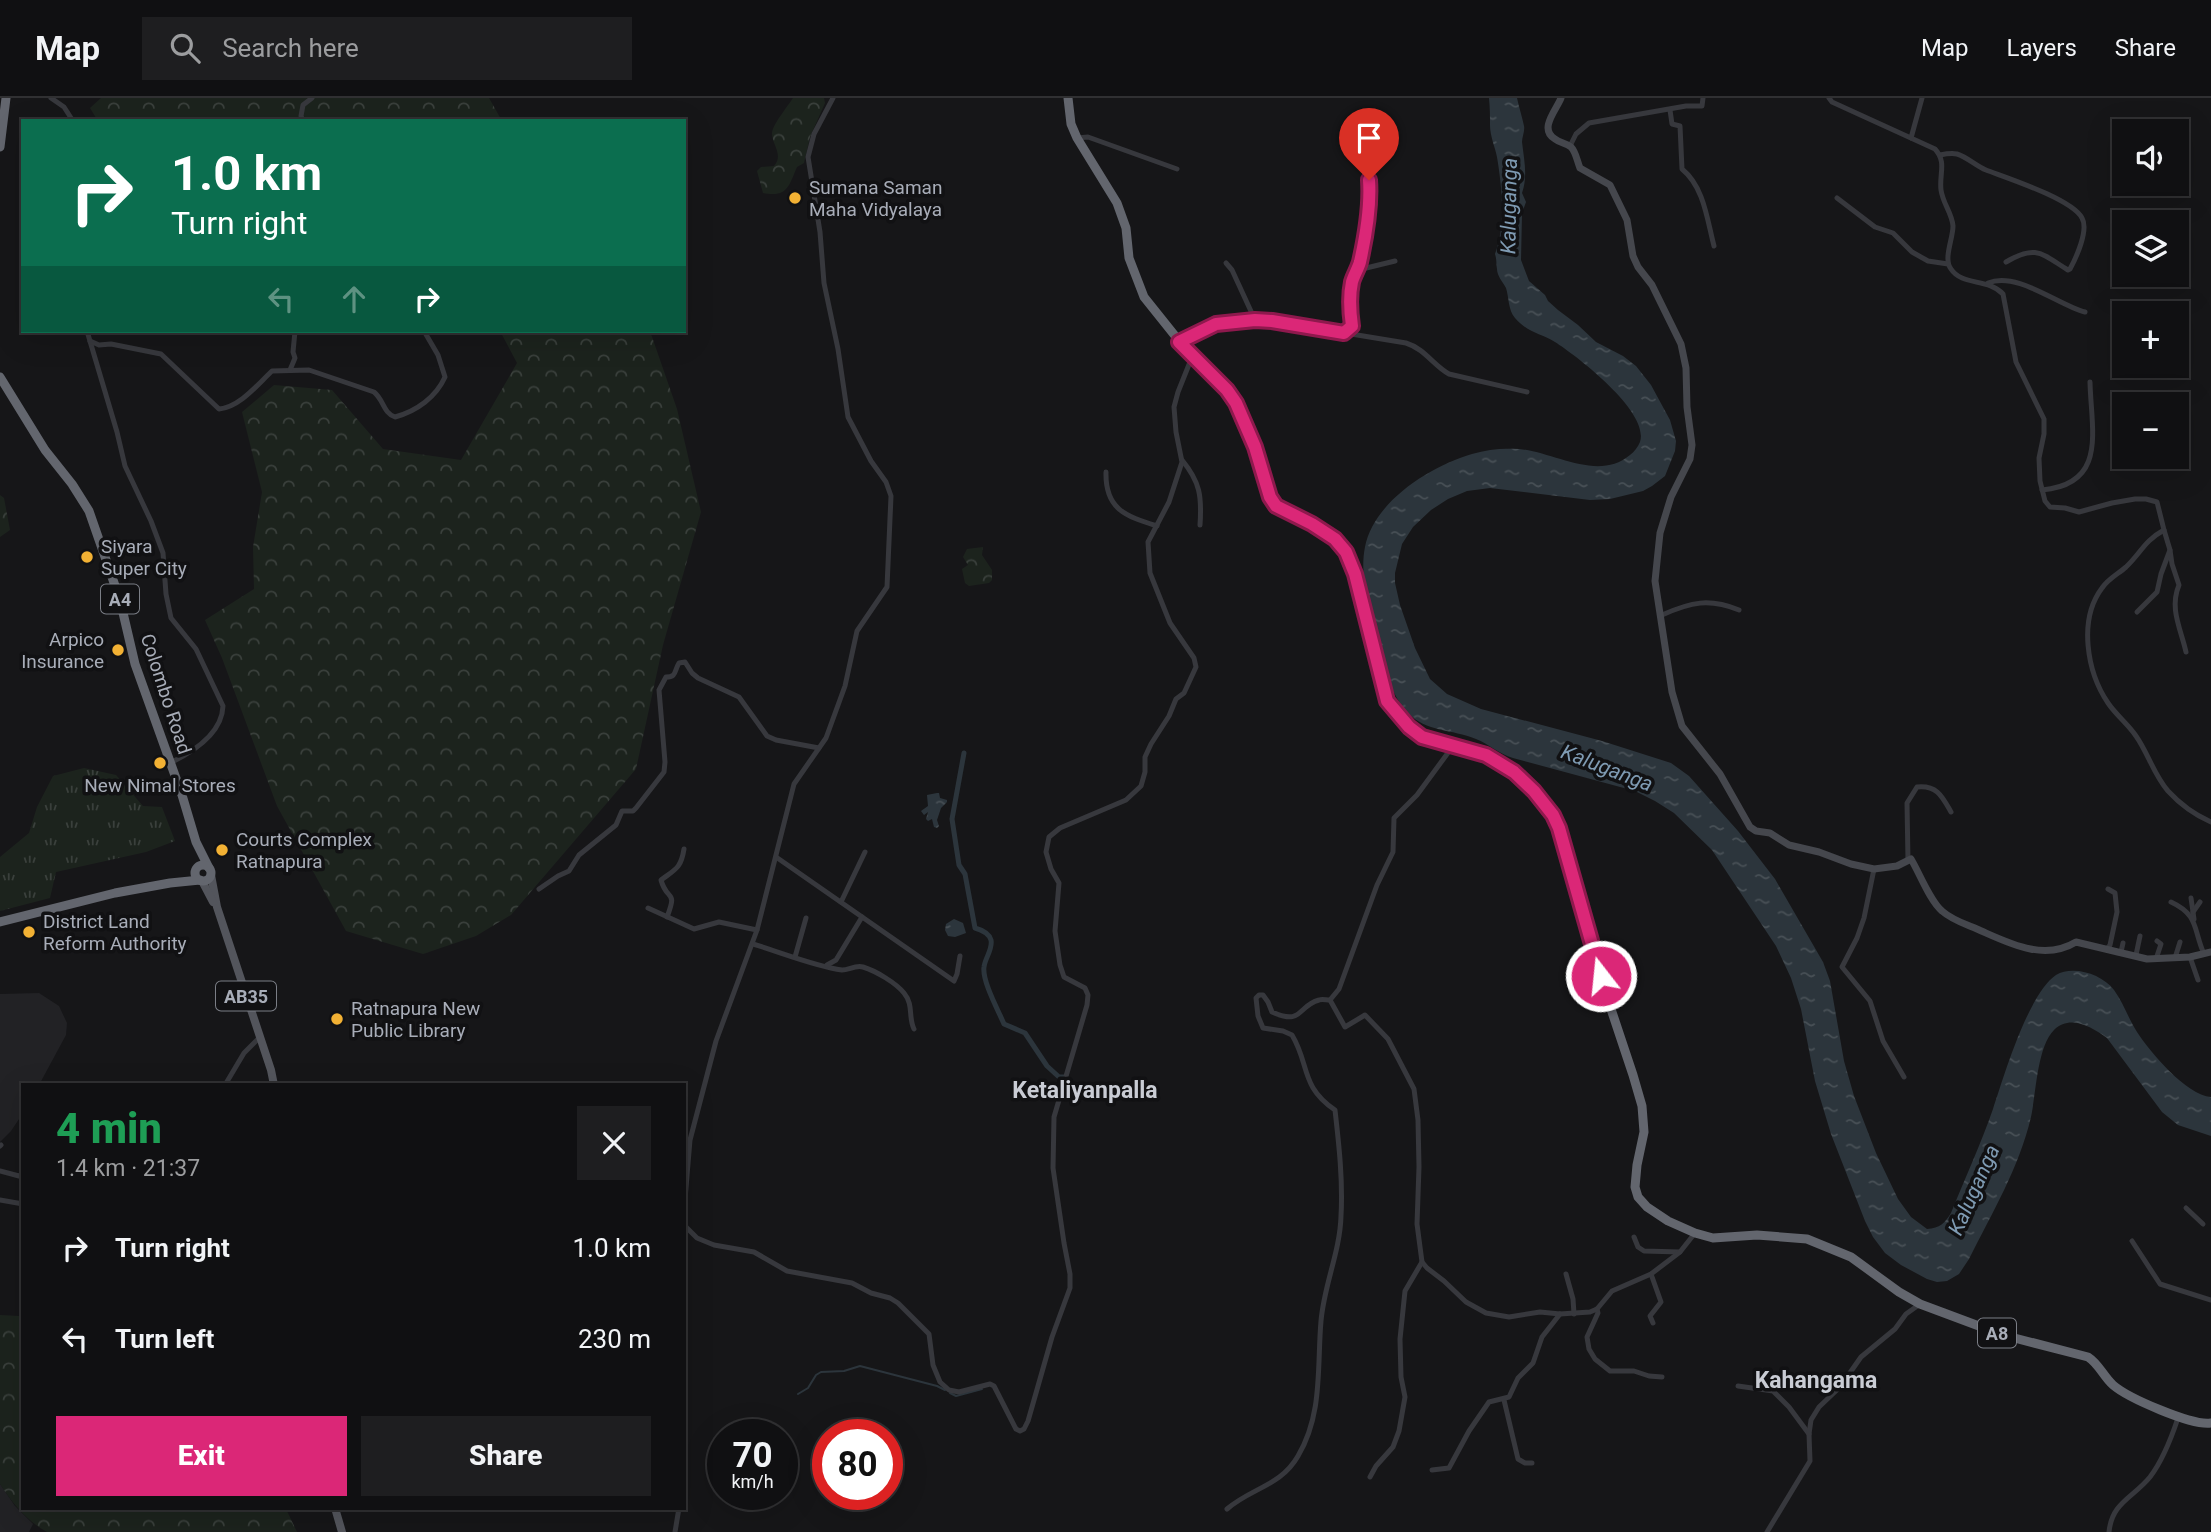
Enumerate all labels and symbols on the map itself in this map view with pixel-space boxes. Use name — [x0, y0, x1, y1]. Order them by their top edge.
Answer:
pin — [1339, 108, 1399, 180]
water label: Kaluganga — [1496, 158, 1522, 254]
place label: Sumana Saman Maha Vidyalaya — [809, 176, 942, 221]
marker: Sumana Saman Maha Vidyalaya — [787, 190, 803, 206]
place label: Siyara Super City — [101, 535, 187, 580]
marker: Siyara Super City — [79, 549, 95, 565]
road number: A4 — [101, 584, 139, 614]
place label: Arpico Insurance — [21, 628, 104, 673]
street label: Colombo Road — [136, 631, 196, 757]
marker: Arpico Insurance — [110, 642, 126, 658]
water label: Kaluganga — [1558, 740, 1656, 796]
marker: New Nimal Stores — [152, 755, 168, 771]
place label: New Nimal Stores — [84, 774, 236, 797]
place label: Courts Complex Ratnapura — [236, 828, 373, 873]
marker: Courts Complex Ratnapura — [214, 842, 230, 858]
place label: District Land Reform Authority — [43, 910, 187, 955]
marker: District Land Reform Authority — [21, 924, 37, 940]
position arrow — [1564, 939, 1638, 1013]
road number: AB35 — [216, 982, 276, 1010]
place label: Ratnapura New Public Library — [351, 997, 480, 1042]
marker: Ratnapura New Public Library — [329, 1011, 345, 1027]
district label: Ketaliyanpalla — [1012, 1077, 1158, 1104]
water label: Kaluganga — [1943, 1141, 2005, 1239]
road number: A8 — [1978, 1318, 2016, 1348]
district label: Kahangama — [1755, 1367, 1877, 1394]
speed limit sign: 80 — [812, 1419, 903, 1510]

